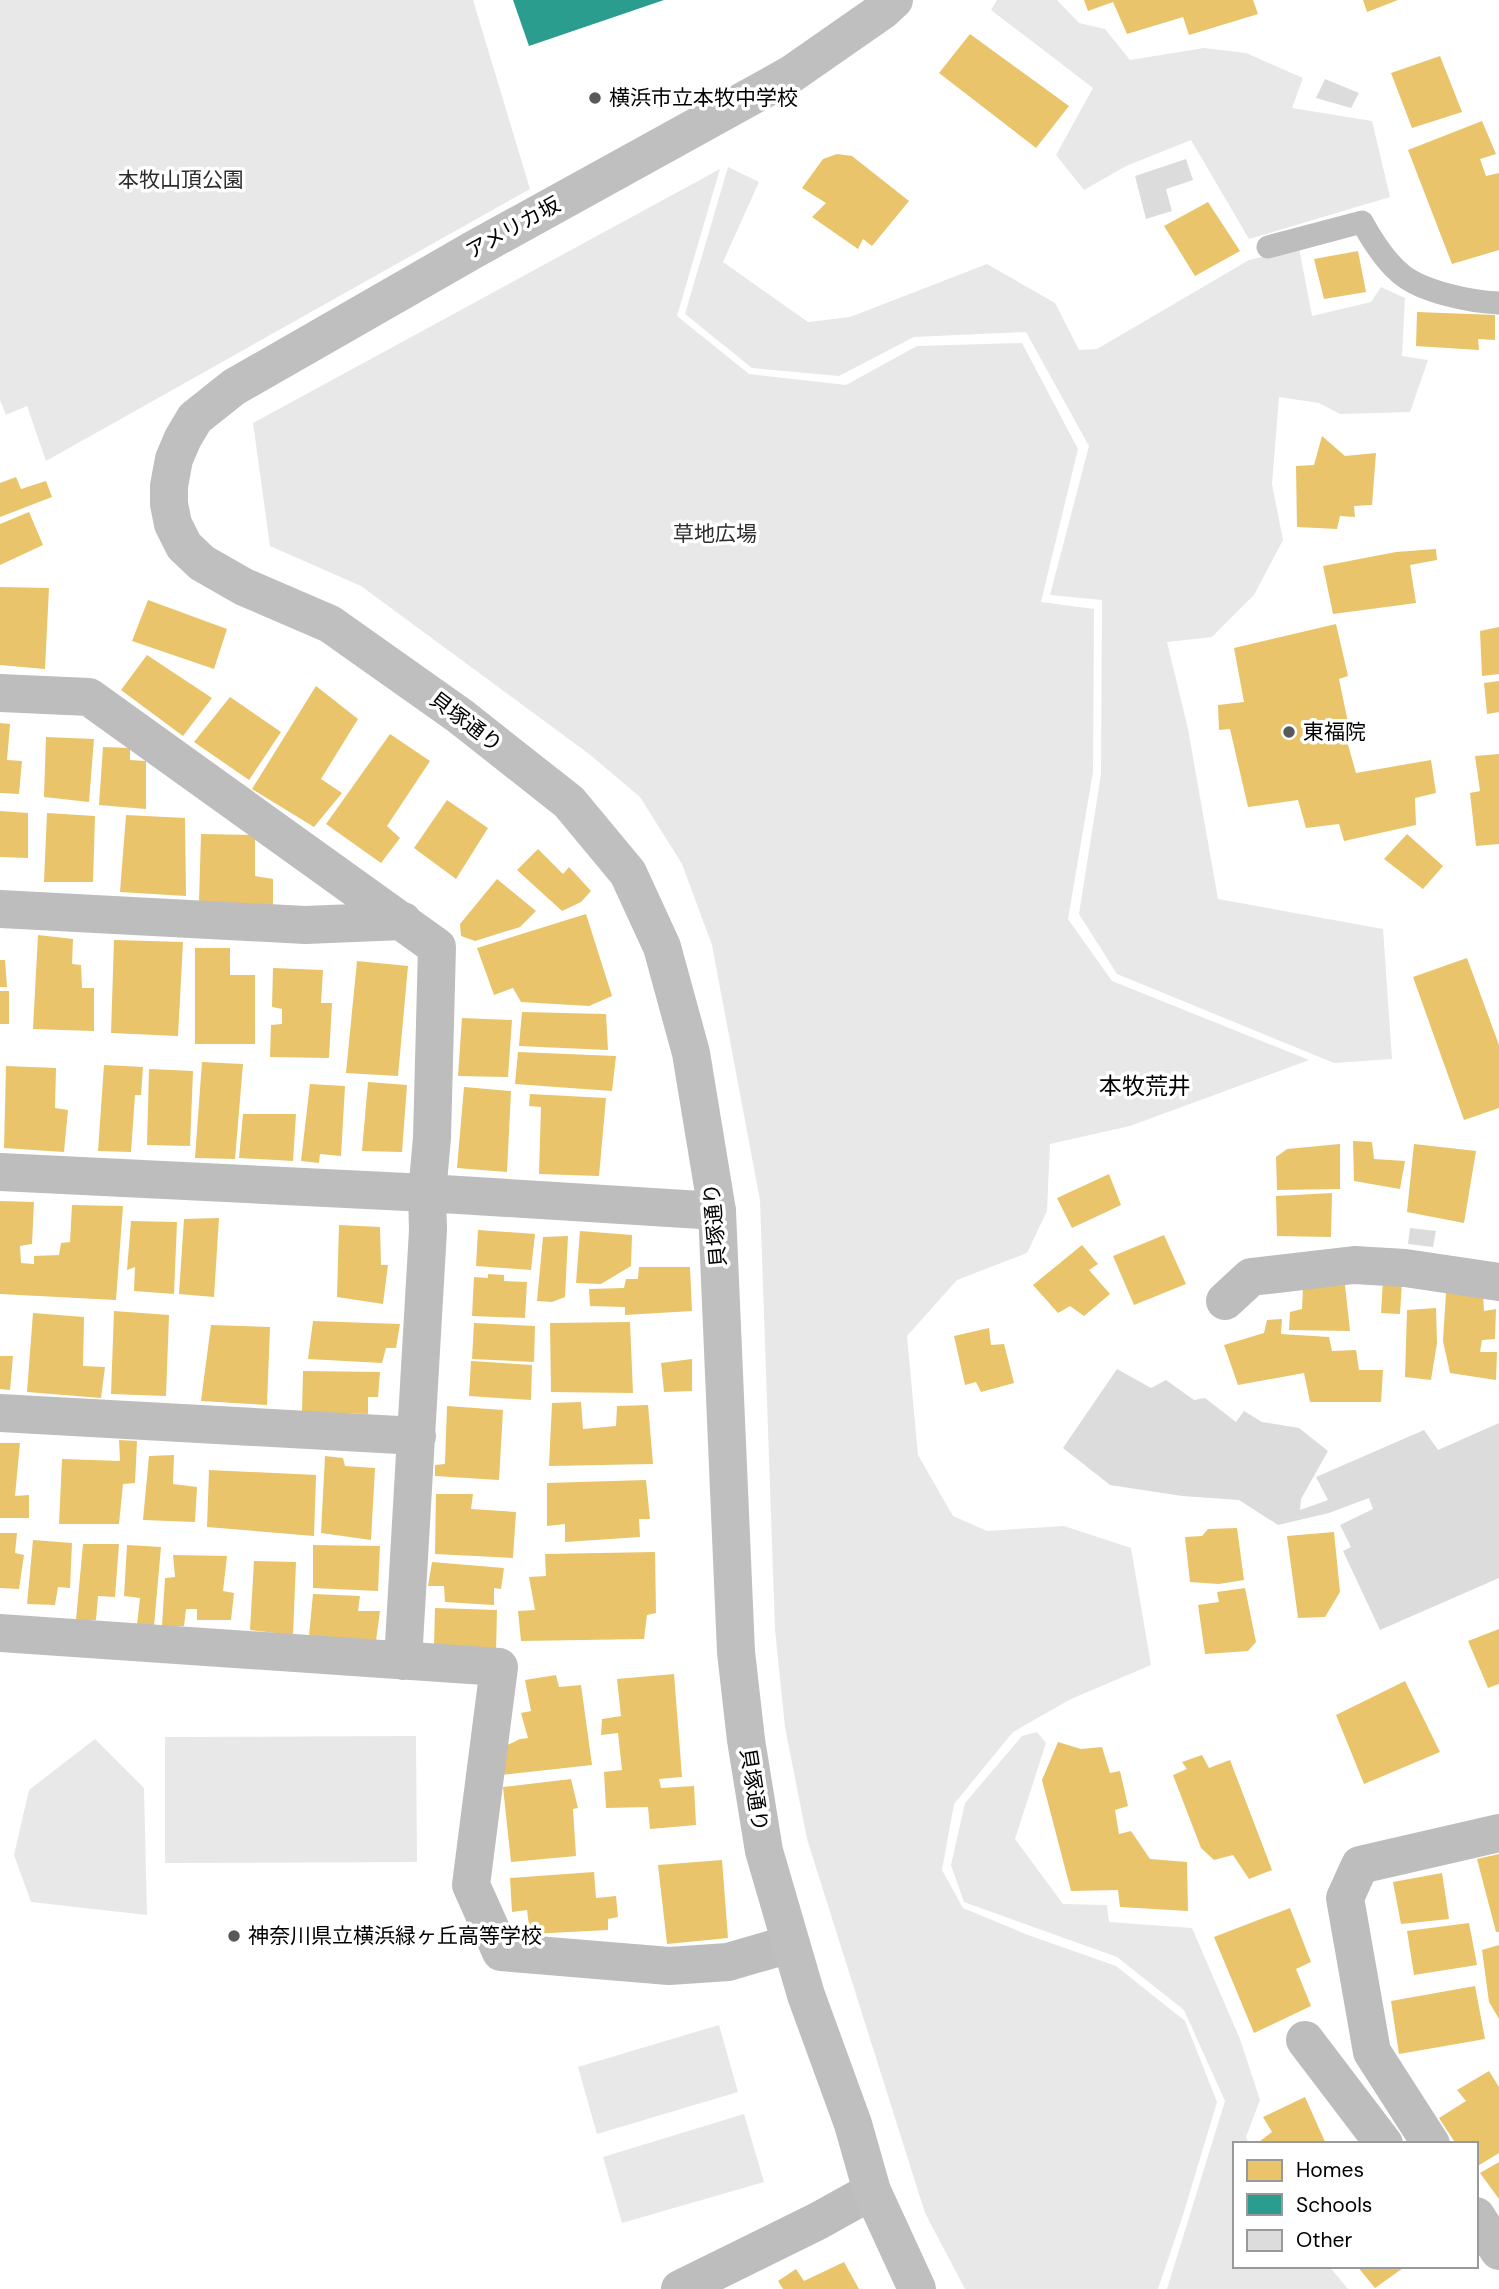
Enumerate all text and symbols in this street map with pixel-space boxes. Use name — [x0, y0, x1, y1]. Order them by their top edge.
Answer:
place label: 横浜市立本牧中学校 — [609, 84, 798, 112]
marker: 横浜市立本牧中学校 — [587, 90, 603, 106]
park label: 本牧山頂公園 — [118, 166, 244, 194]
street label: アメリカ坂 — [461, 191, 565, 265]
park label: 草地広場 — [673, 520, 757, 548]
street label: 貝塚通り — [424, 686, 508, 758]
place label: 東福院 — [1303, 718, 1366, 746]
marker: 東福院 — [1281, 724, 1297, 740]
district label: 本牧荒井 — [1099, 1071, 1191, 1101]
street label: 貝塚通り — [697, 1182, 733, 1268]
street label: 貝塚通り — [734, 1746, 774, 1834]
place label: 神奈川県立横浜緑ヶ丘高等学校 — [248, 1922, 542, 1950]
marker: 神奈川県立横浜緑ヶ丘高等学校 — [226, 1928, 242, 1944]
legend — [1233, 2142, 1478, 2268]
text: Homes — [1296, 2156, 1364, 2184]
text: Schools — [1296, 2191, 1372, 2219]
text: Other — [1296, 2226, 1352, 2254]

